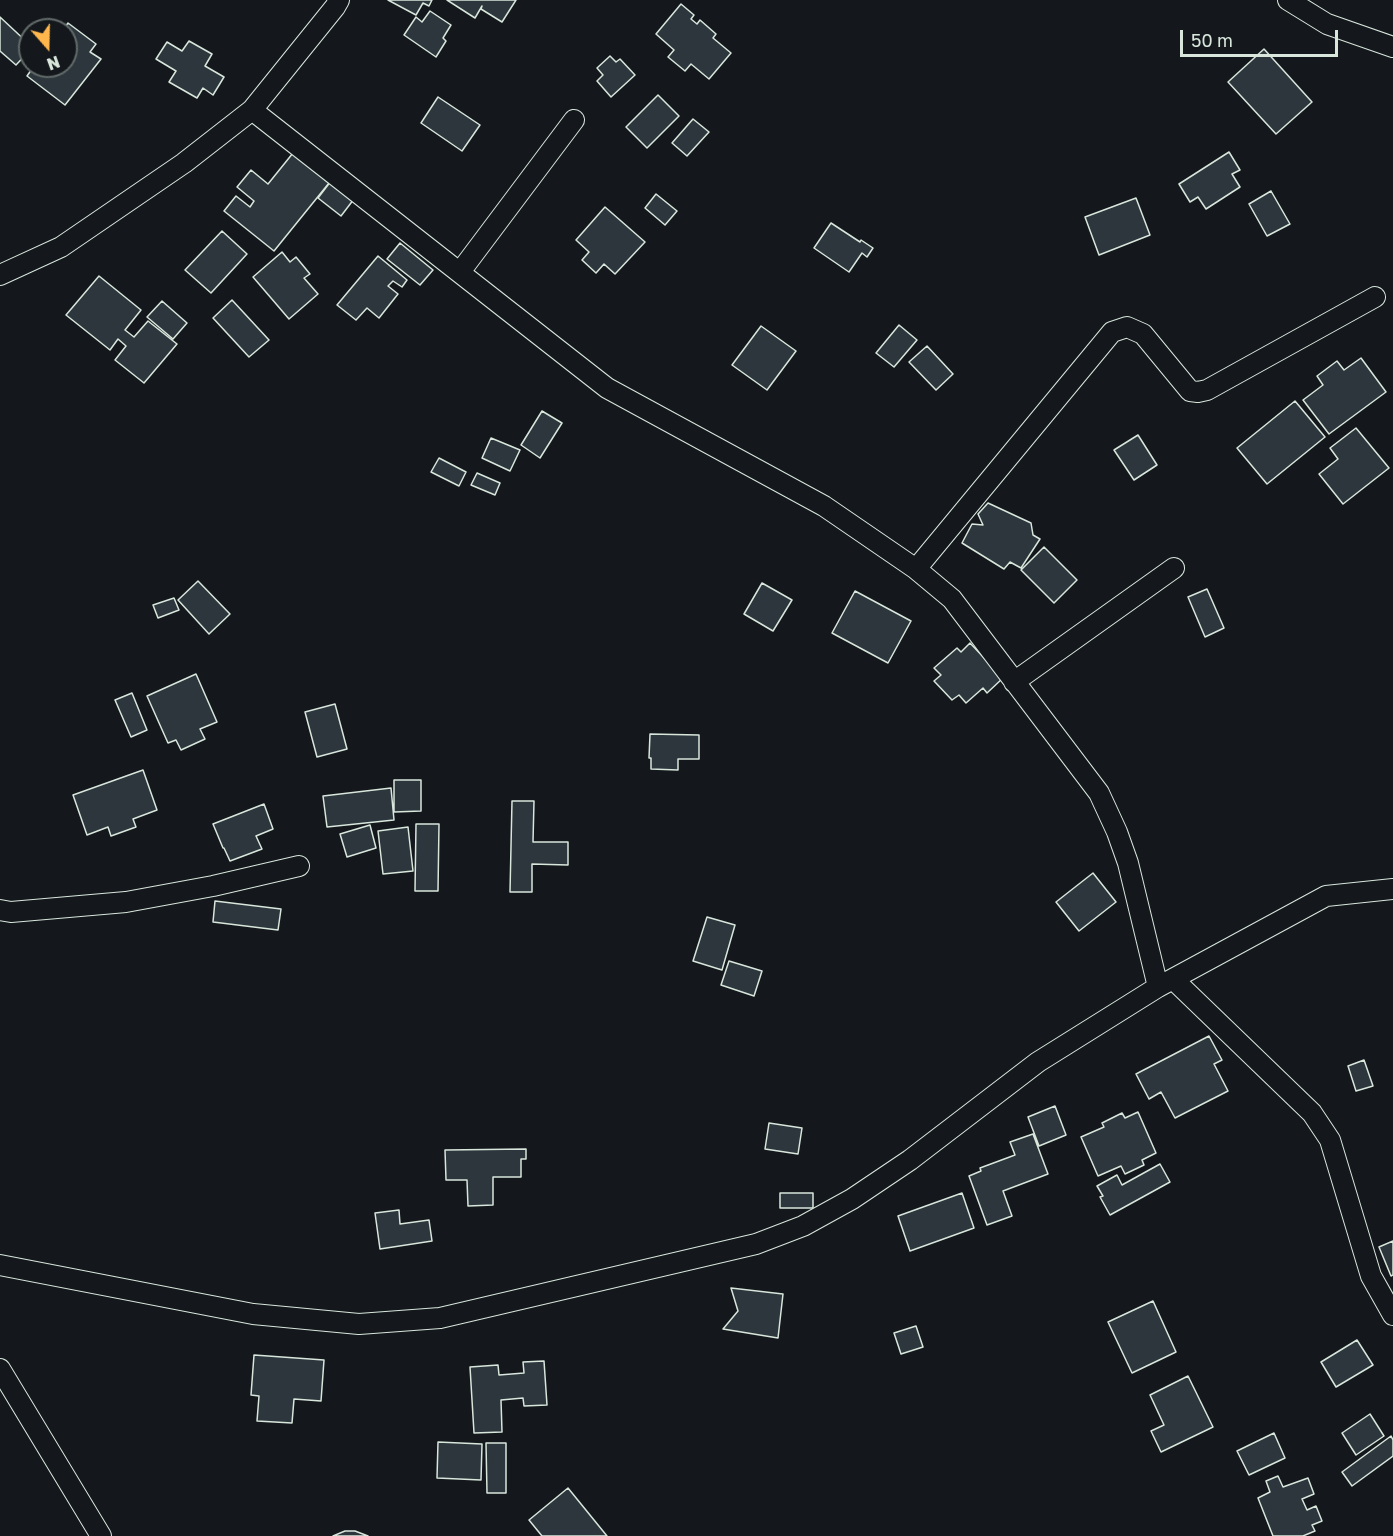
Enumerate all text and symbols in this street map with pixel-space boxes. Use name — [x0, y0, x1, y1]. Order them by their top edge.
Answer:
north arrow — [18, 18, 78, 78]
scale bar — [1183, 18, 1340, 56]
text: 50 m — [1191, 29, 1233, 51]
text: N — [44, 52, 63, 75]

